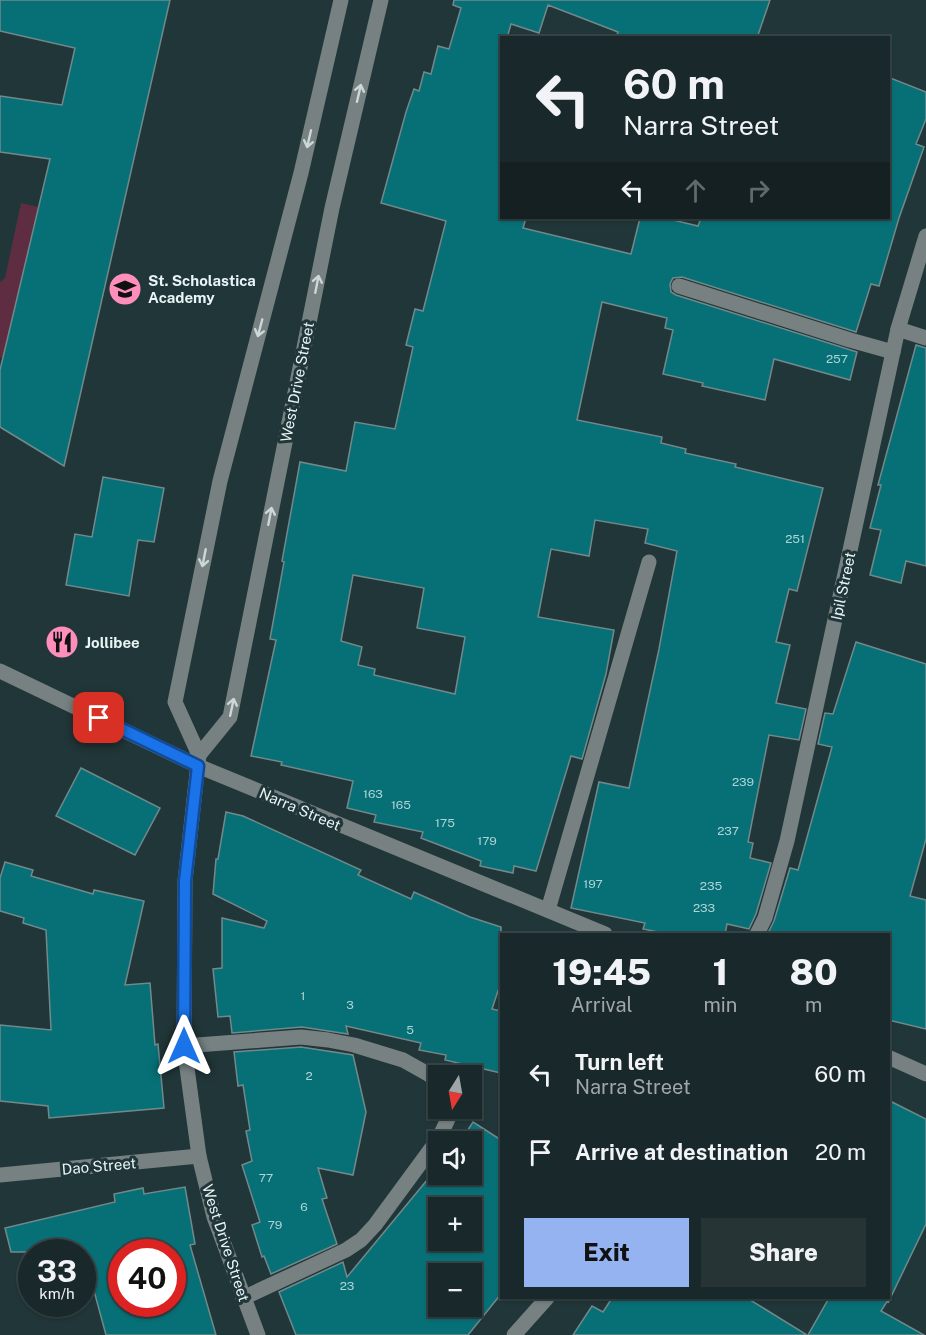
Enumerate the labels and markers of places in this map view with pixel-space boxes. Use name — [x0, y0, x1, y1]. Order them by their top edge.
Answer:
school or university icon: St. Scholastica Academy — [107, 271, 143, 307]
place label: St. Scholastica Academy — [148, 272, 256, 306]
restaurant icon: Jollibee — [44, 624, 80, 660]
place label: Jollibee — [85, 634, 140, 651]
pin — [73, 692, 124, 743]

